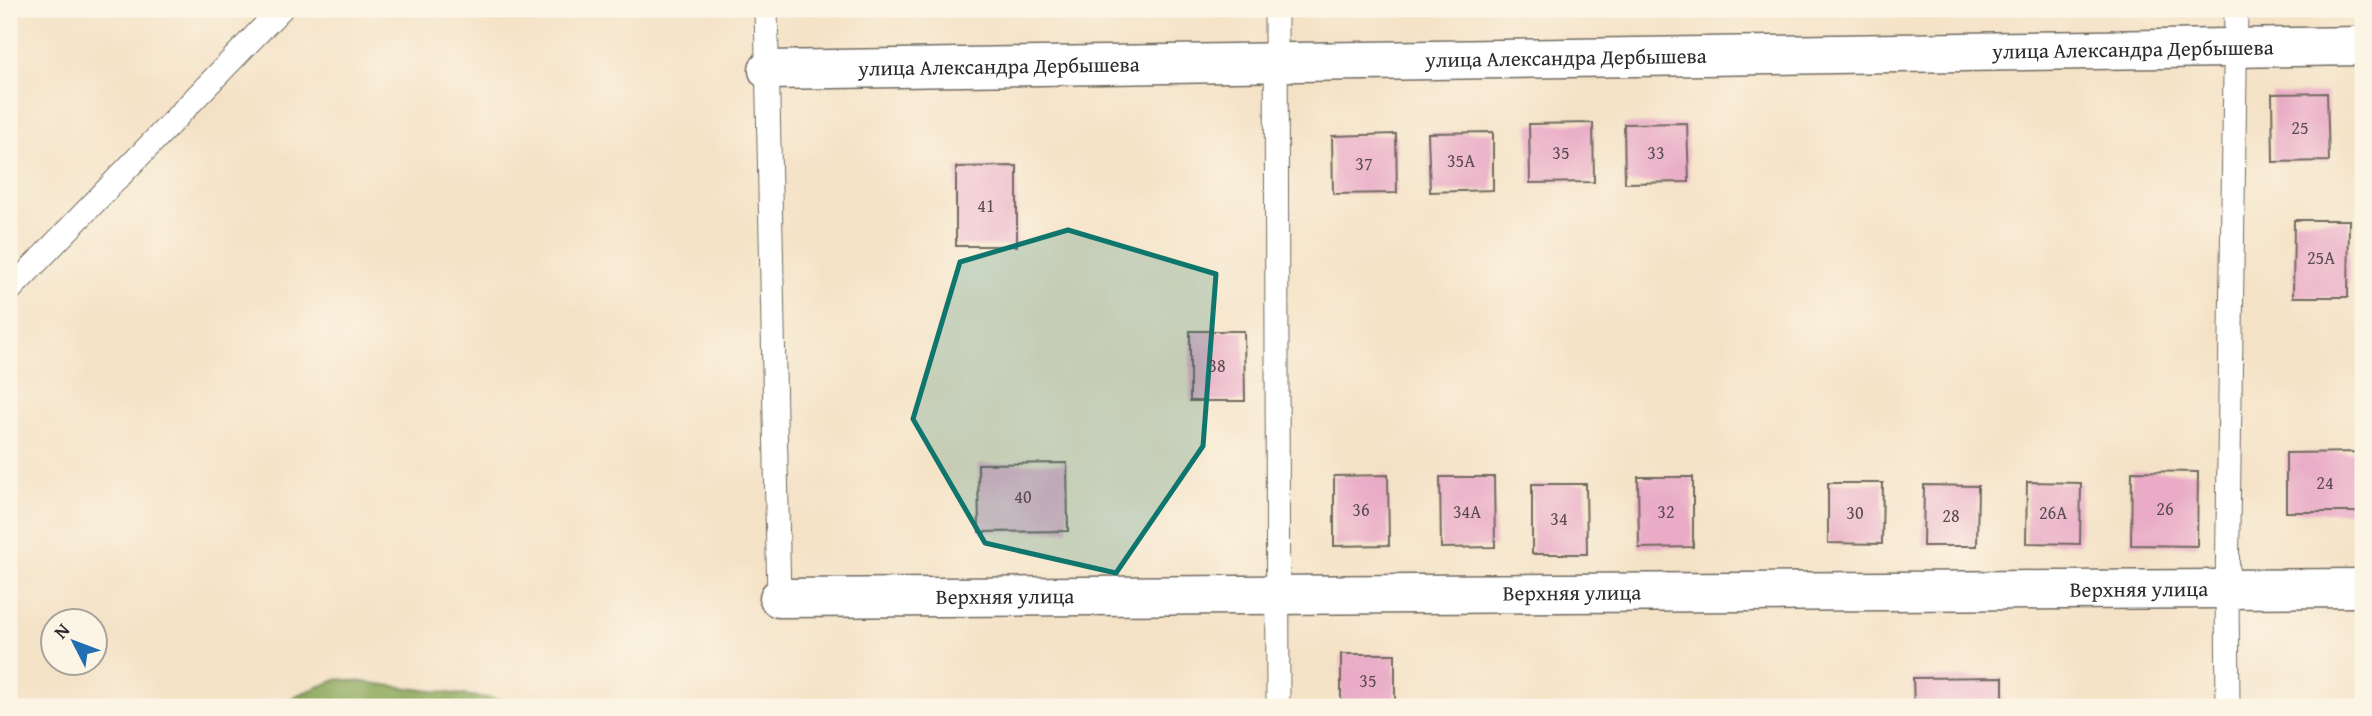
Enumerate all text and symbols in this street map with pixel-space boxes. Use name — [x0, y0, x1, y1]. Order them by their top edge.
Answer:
street label: улица Александра Дербышева — [1991, 31, 2274, 67]
street label: улица Александра Дербышева — [1424, 40, 1707, 75]
street label: улица Александра Дербышева — [857, 48, 1140, 84]
house number: 25 — [2291, 114, 2309, 141]
house number: 35 — [1552, 139, 1570, 166]
house number: 33 — [1647, 139, 1665, 166]
house number: 35А — [1447, 147, 1475, 174]
house number: 37 — [1355, 150, 1373, 177]
house number: 41 — [977, 192, 995, 219]
house number: 25А — [2307, 244, 2335, 271]
house number: 38 — [1208, 352, 1226, 379]
house number: 24 — [2316, 469, 2334, 496]
house number: 40 — [1014, 483, 1032, 510]
house number: 26 — [2156, 495, 2174, 522]
house number: 36 — [1352, 496, 1370, 523]
house number: 34А — [1453, 498, 1481, 525]
house number: 32 — [1657, 498, 1675, 525]
house number: 30 — [1846, 499, 1864, 526]
house number: 26А — [2039, 499, 2067, 526]
house number: 28 — [1942, 502, 1960, 529]
house number: 34 — [1550, 505, 1568, 532]
street label: Верхняя улица — [2070, 573, 2208, 605]
street label: Верхняя улица — [1503, 577, 1641, 608]
street label: Верхняя улица — [936, 580, 1074, 612]
north arrow — [38, 608, 108, 678]
text: N — [47, 616, 76, 645]
house number: 35 — [1359, 667, 1377, 694]

